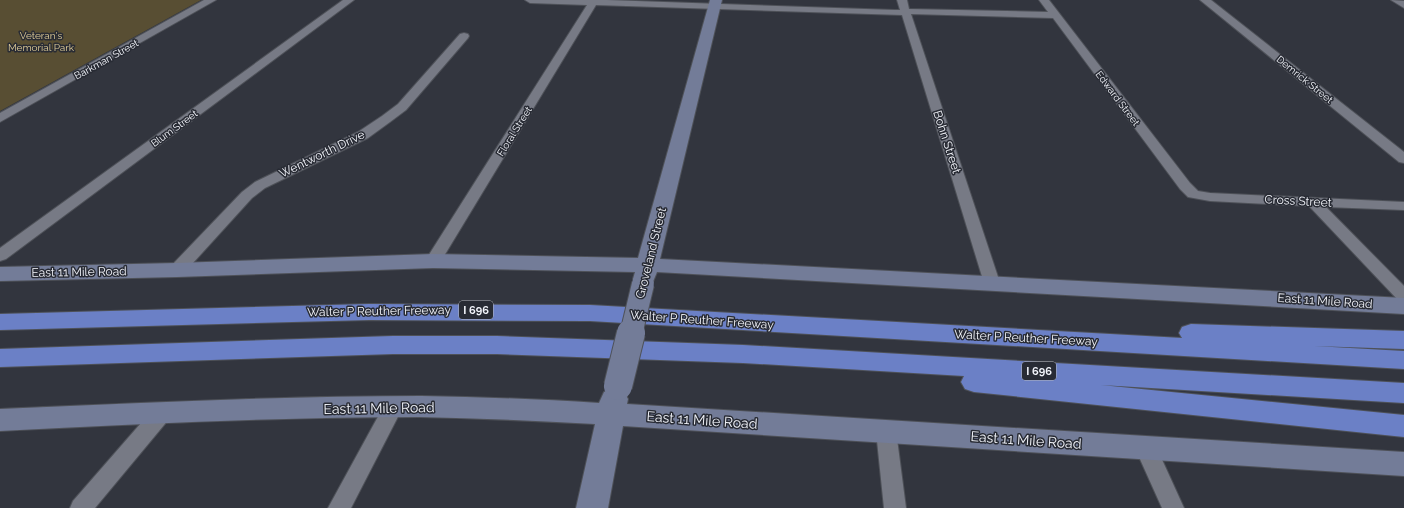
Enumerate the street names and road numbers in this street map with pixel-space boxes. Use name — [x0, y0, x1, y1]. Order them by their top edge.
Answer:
street label: Barkman Street — [72, 37, 141, 82]
street label: Demrick Street — [1274, 53, 1335, 106]
street label: Edward Street — [1094, 69, 1142, 128]
street label: Floral Street — [495, 104, 534, 158]
street label: Blum Street — [149, 107, 200, 149]
street label: Bohn Street — [930, 109, 964, 175]
street label: Wentworth Drive — [277, 127, 367, 181]
street label: Cross Street — [1264, 192, 1332, 210]
street label: Groveland Street — [633, 206, 669, 300]
street label: East 11 Mile Road — [31, 264, 127, 280]
street label: East 11 Mile Road — [1277, 291, 1373, 311]
road number: I 696 — [459, 301, 493, 319]
street label: Walter P Reuther Freeway — [307, 303, 451, 319]
street label: Walter P Reuther Freeway — [630, 308, 775, 332]
street label: Walter P Reuther Freeway — [954, 327, 1099, 349]
road number: I 696 — [1022, 362, 1056, 380]
street label: East 11 Mile Road — [323, 399, 435, 417]
street label: East 11 Mile Road — [646, 408, 758, 432]
street label: East 11 Mile Road — [970, 428, 1082, 452]

